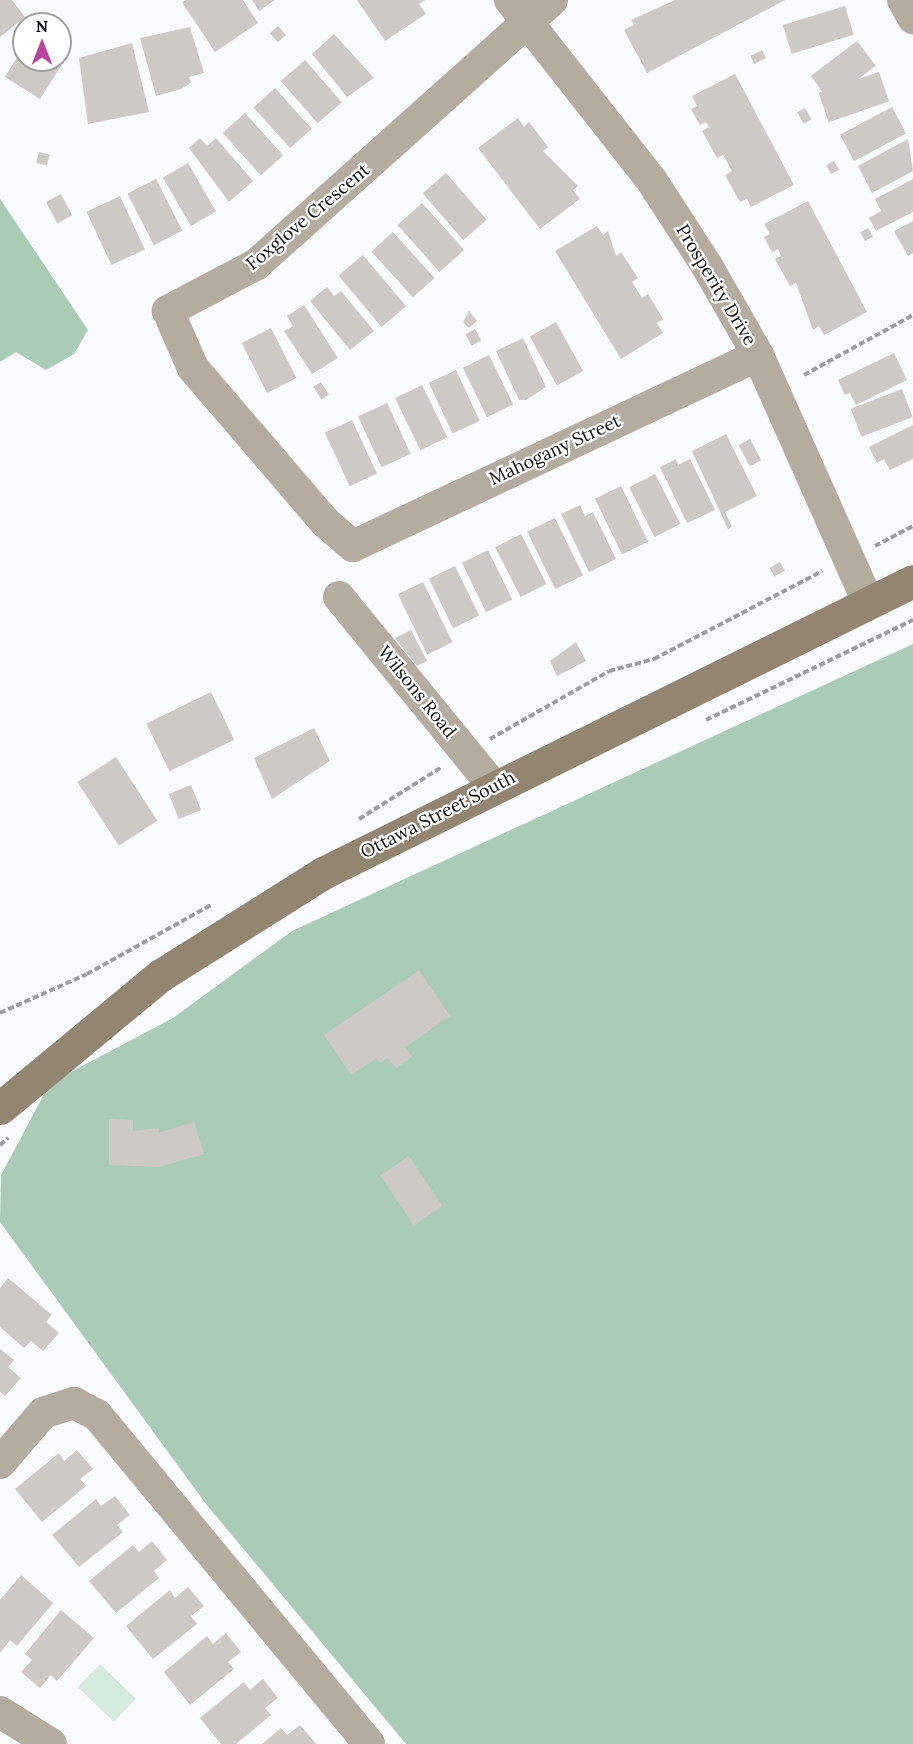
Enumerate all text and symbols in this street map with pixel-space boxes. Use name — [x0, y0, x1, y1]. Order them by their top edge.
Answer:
north arrow — [12, 12, 72, 72]
text: N — [36, 16, 48, 36]
street label: Foxglove Crescent — [242, 159, 374, 275]
street label: Prosperity Drive — [671, 221, 761, 349]
street label: Mahogany Street — [486, 410, 624, 490]
street label: Wilsons Road — [373, 642, 461, 742]
street label: Ottawa Street South — [357, 767, 519, 863]

